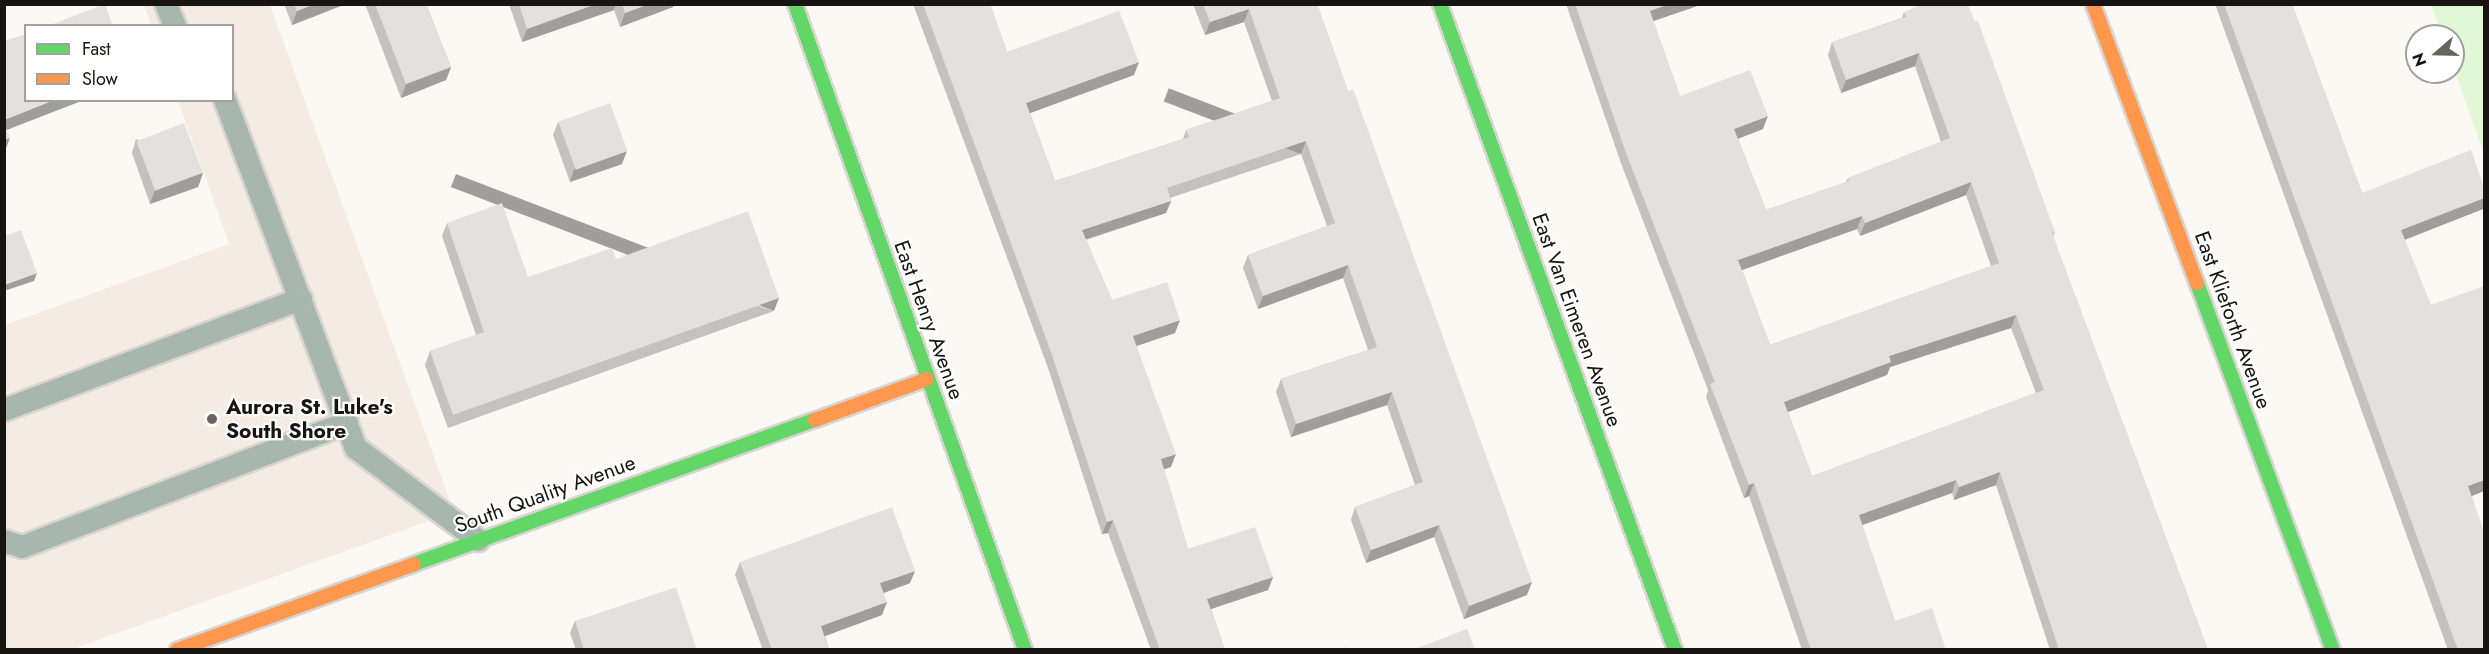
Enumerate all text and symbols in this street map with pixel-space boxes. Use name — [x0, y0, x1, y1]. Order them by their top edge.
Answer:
legend — [24, 24, 234, 102]
north arrow — [2405, 24, 2465, 84]
text: Fast — [82, 36, 111, 62]
text: N — [2407, 50, 2432, 70]
text: Slow — [82, 66, 118, 92]
street label: East Van Eimeren Avenue — [1527, 210, 1627, 430]
street label: East Klieforth Avenue — [2189, 228, 2277, 412]
street label: East Henry Avenue — [889, 237, 969, 403]
place label: Aurora St. Luke's South Shore — [226, 394, 393, 444]
marker: Aurora St. Luke's South Shore — [203, 410, 221, 428]
street label: South Quality Avenue — [451, 450, 639, 538]

